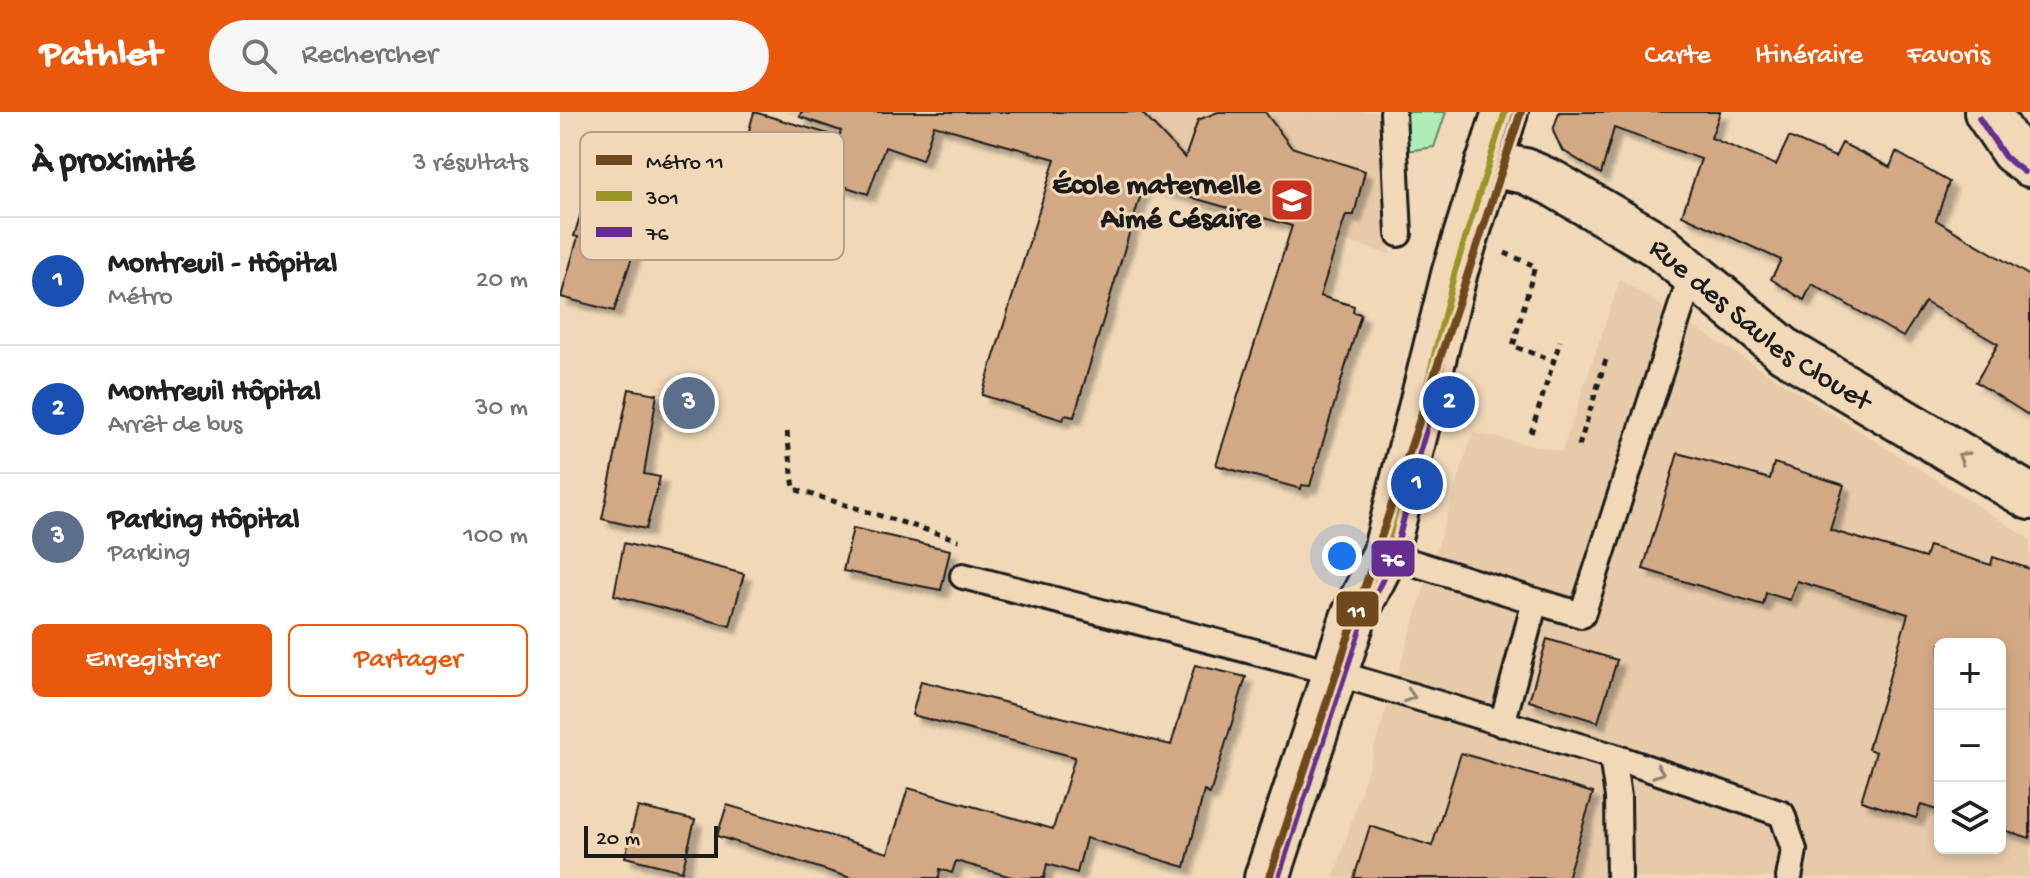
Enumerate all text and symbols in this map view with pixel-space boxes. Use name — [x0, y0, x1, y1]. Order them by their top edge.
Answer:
search box — [209, 20, 769, 92]
text: Pathlet — [40, 34, 161, 78]
icon: search — [237, 34, 281, 78]
text: Rechercher — [301, 39, 438, 74]
text: Carte — [1645, 40, 1711, 73]
text: Itinéraire — [1755, 40, 1863, 73]
text: Favoris — [1907, 40, 1990, 73]
legend — [580, 132, 844, 260]
text: À proximité — [32, 144, 195, 184]
text: 3 résultats — [413, 149, 528, 180]
text: Métro 11 — [646, 151, 724, 177]
place label: École maternelle Aimé Césaire — [1053, 169, 1263, 239]
school or university icon: École maternelle Aimé Césaire — [1268, 176, 1316, 224]
text: 301 — [645, 187, 679, 213]
text: 76 — [645, 223, 669, 249]
street label: Rue des Saules Clouet — [1641, 232, 1879, 422]
text: Montreuil - Hôpital — [108, 248, 337, 283]
text: 1 — [53, 266, 63, 297]
text: 20 m — [476, 266, 528, 297]
text: Métro — [108, 283, 173, 314]
pin: 2 — [1423, 372, 1475, 432]
pin: 3 — [663, 373, 715, 433]
text: Montreuil Hôpital — [108, 376, 321, 411]
text: 2 — [52, 394, 64, 425]
text: 30 m — [475, 394, 528, 425]
text: Arrêt de bus — [108, 411, 242, 442]
one-way arrow — [1957, 451, 1972, 466]
pin: 1 — [1391, 454, 1443, 514]
text: Parking Hôpital — [108, 504, 300, 539]
text: 3 — [51, 522, 65, 553]
text: 100 m — [463, 522, 528, 553]
your location — [1322, 536, 1362, 576]
text: Parking — [108, 539, 190, 570]
line badge: 76 — [1370, 539, 1416, 578]
text: 76 — [1381, 549, 1405, 575]
line badge: 11 — [1335, 590, 1380, 628]
text: 11 — [1347, 600, 1366, 626]
button: Enregistrer — [32, 624, 272, 697]
button: Partager — [288, 624, 528, 697]
map controls — [1934, 638, 2006, 854]
button: + — [1934, 638, 2006, 710]
one-way arrow — [1403, 687, 1417, 703]
button: − — [1934, 710, 2006, 782]
one-way arrow — [1651, 762, 1665, 778]
button: layers — [1934, 782, 2006, 854]
scale bar — [584, 822, 718, 858]
text: 20 m — [596, 827, 640, 853]

